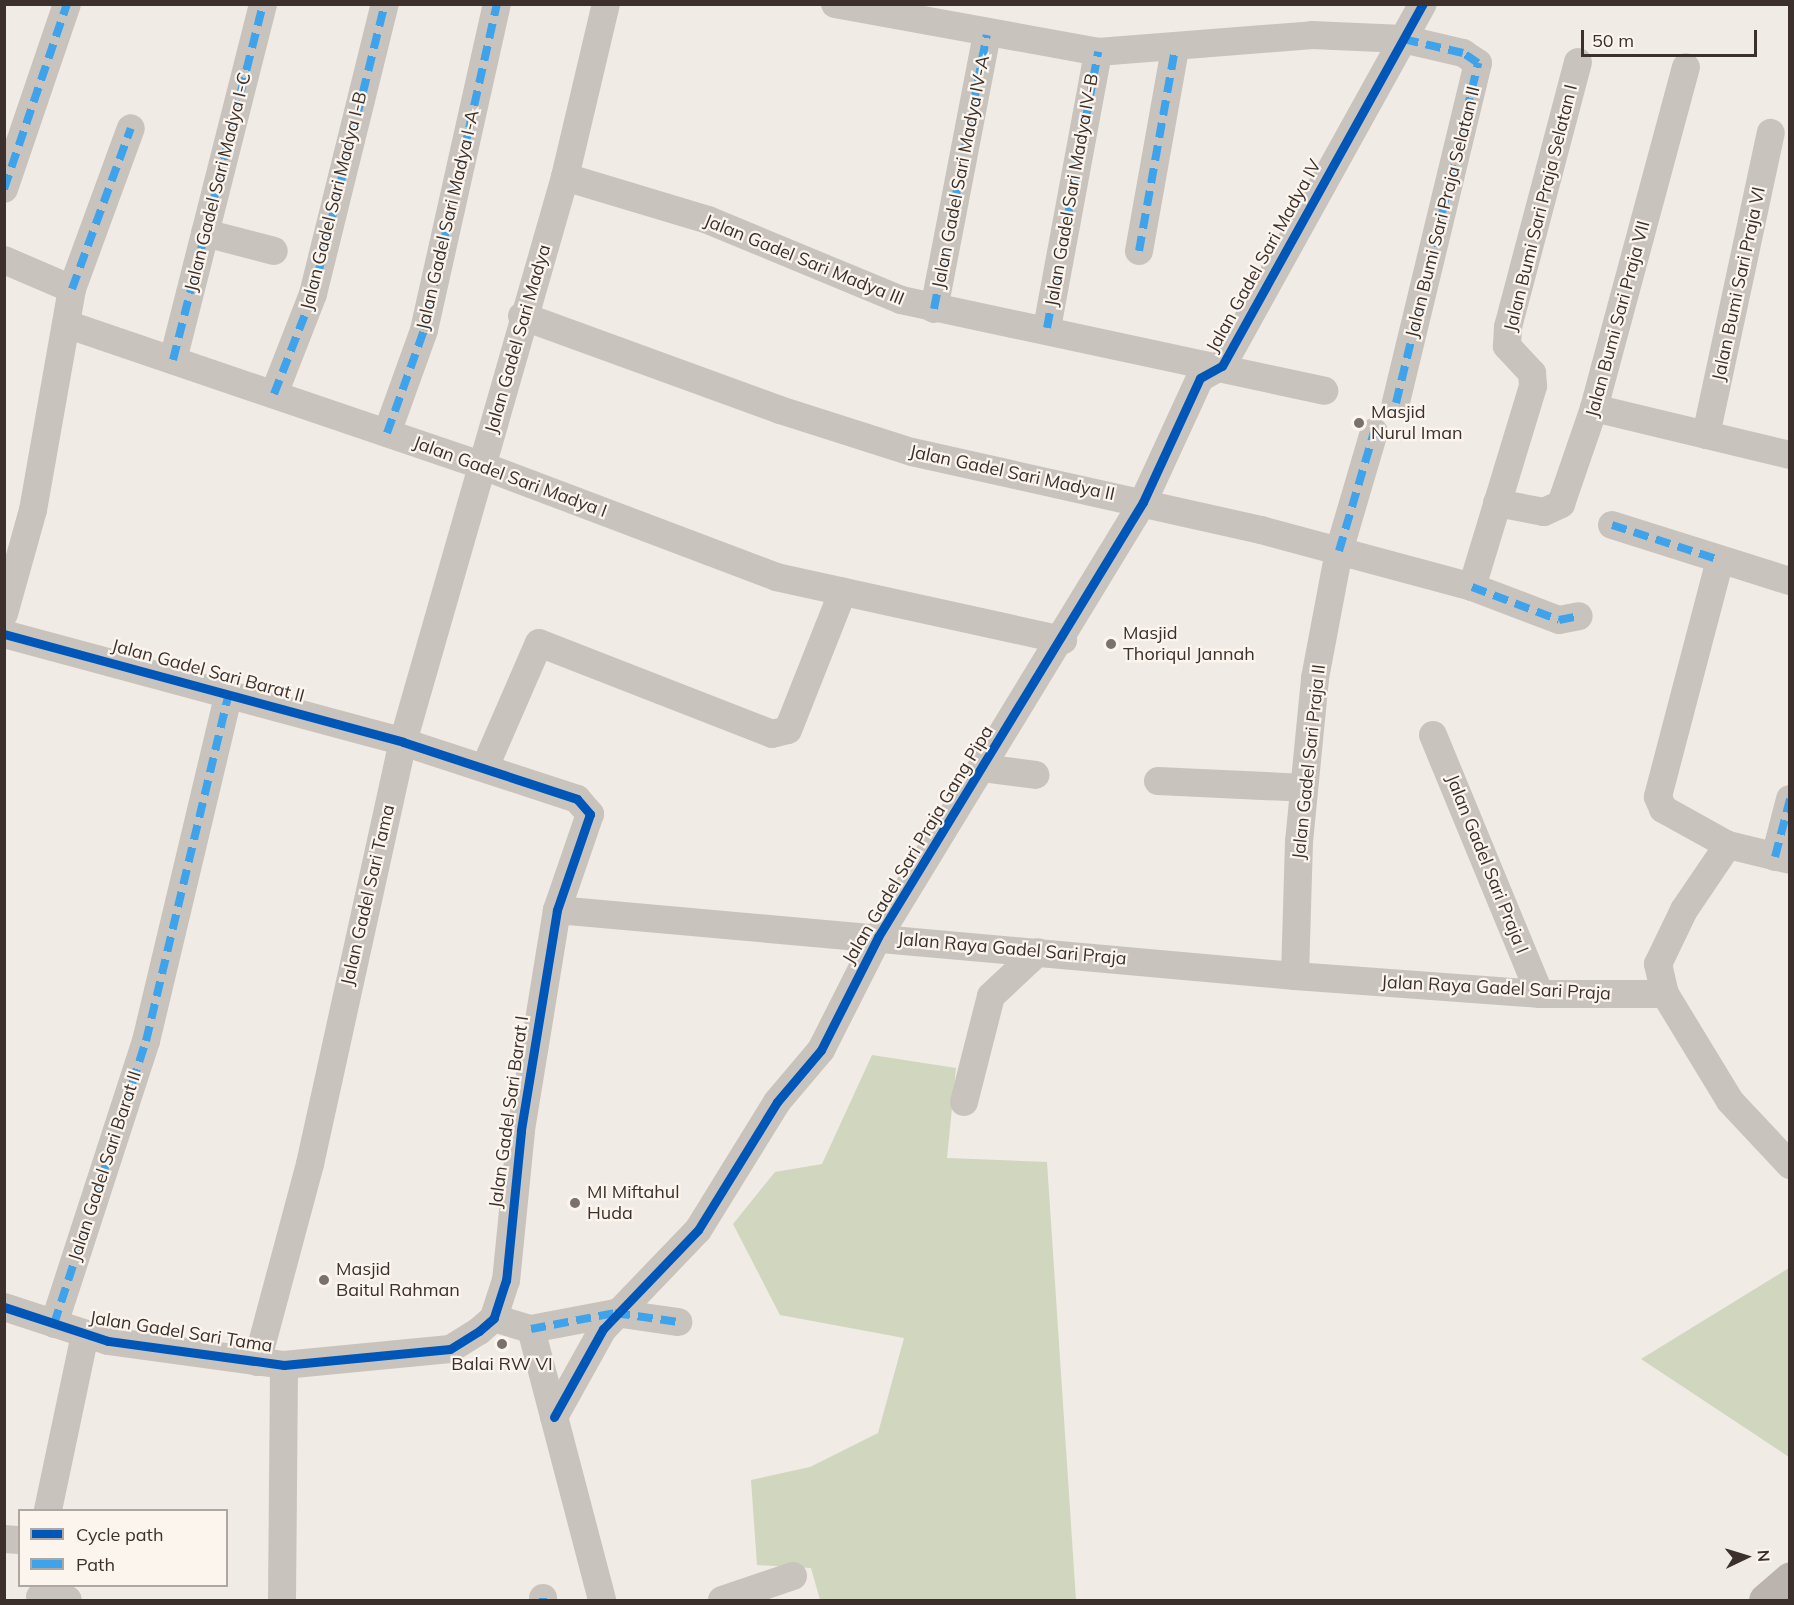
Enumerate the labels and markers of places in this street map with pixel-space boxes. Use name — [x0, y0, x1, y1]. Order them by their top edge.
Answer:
place label: Masjid Nurul Iman — [1371, 402, 1463, 444]
marker: Masjid Nurul Iman — [1352, 416, 1366, 430]
place label: Masjid Thoriqul Jannah — [1123, 623, 1255, 666]
marker: Masjid Thoriqul Jannah — [1104, 637, 1118, 651]
place label: MI Miftahul Huda — [587, 1182, 680, 1224]
marker: MI Miftahul Huda — [568, 1196, 582, 1210]
place label: Masjid Baitul Rahman — [336, 1259, 460, 1302]
marker: Masjid Baitul Rahman — [317, 1273, 331, 1287]
marker: Balai RW VI — [495, 1337, 509, 1351]
place label: Balai RW VI — [451, 1353, 553, 1375]

